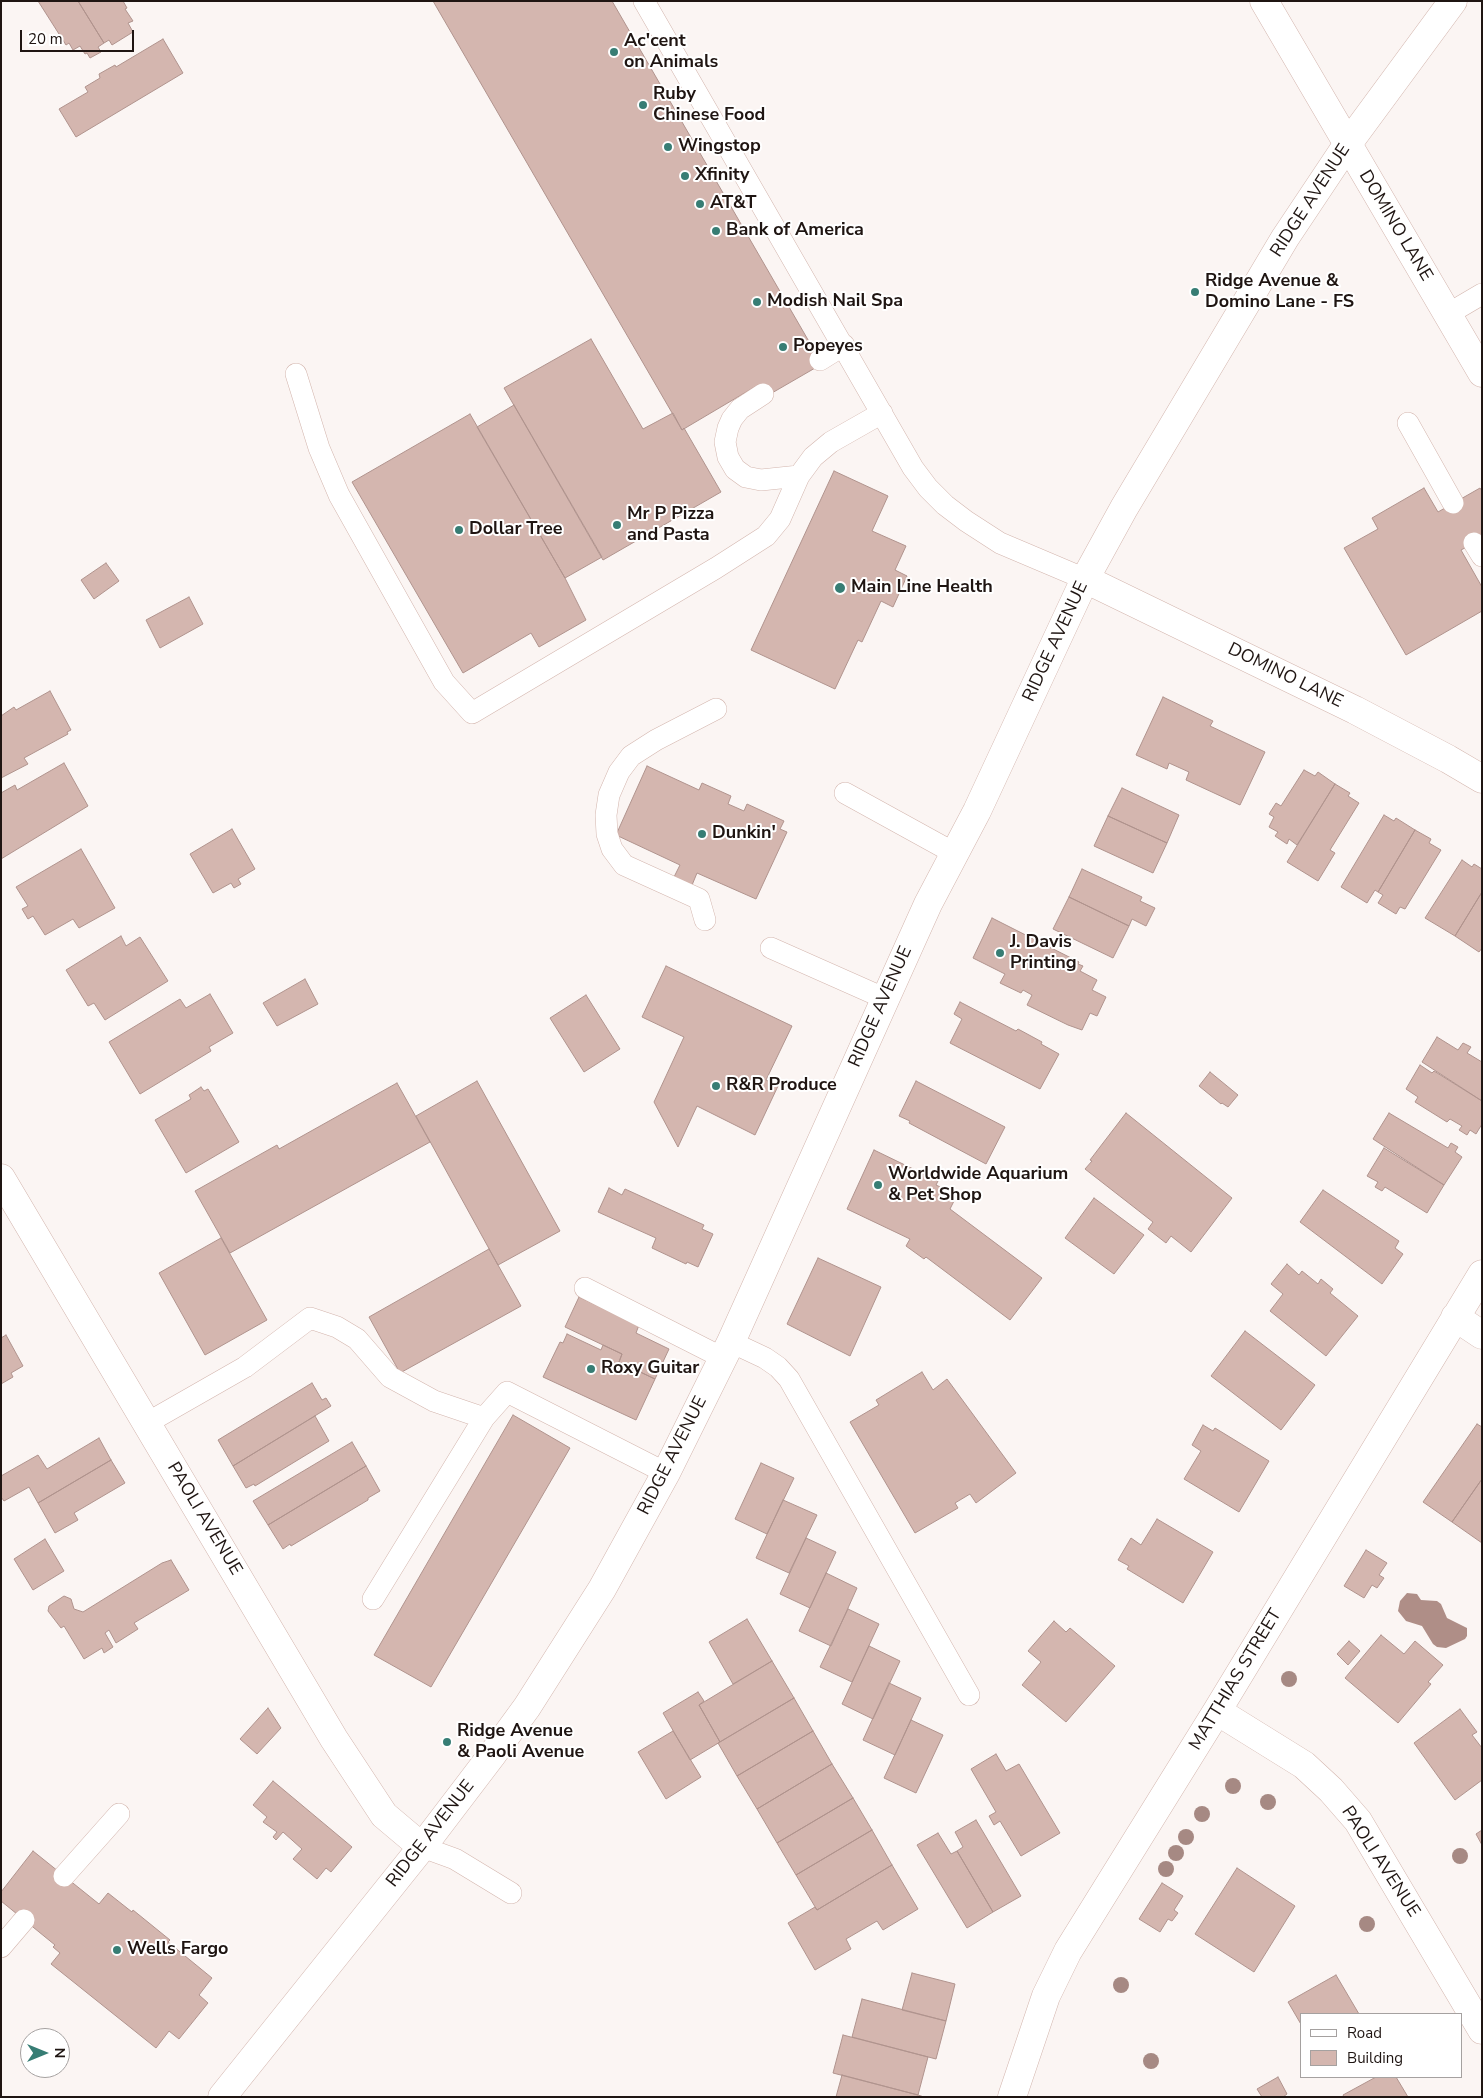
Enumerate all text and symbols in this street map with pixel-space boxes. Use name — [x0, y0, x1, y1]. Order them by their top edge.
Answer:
scale bar — [22, 20, 136, 52]
text: 20 m — [28, 29, 63, 49]
place label: Ac'cent on Animals — [624, 31, 718, 74]
marker: Ac'cent on Animals — [608, 46, 620, 58]
place label: Ruby Chinese Food — [653, 84, 765, 126]
marker: Ruby Chinese Food — [637, 99, 649, 111]
place label: Wingstop — [678, 136, 761, 158]
marker: Wingstop — [662, 141, 674, 153]
street label: RIDGE AVENUE — [1267, 141, 1355, 261]
place label: Xfinity — [695, 165, 749, 187]
street label: DOMINO LANE — [1353, 167, 1437, 285]
marker: Xfinity — [679, 170, 691, 182]
place label: AT&T — [710, 193, 757, 215]
marker: AT&T — [694, 198, 706, 210]
place label: Bank of America — [726, 220, 864, 242]
marker: Bank of America — [710, 225, 722, 237]
place label: Ridge Avenue & Domino Lane - FS — [1205, 271, 1354, 314]
marker: Ridge Avenue & Domino Lane - FS — [1189, 286, 1201, 298]
place label: Modish Nail Spa — [767, 291, 903, 313]
marker: Modish Nail Spa — [751, 296, 763, 308]
place label: Popeyes — [793, 336, 863, 358]
marker: Popeyes — [777, 341, 789, 353]
place label: Mr P Pizza and Pasta — [627, 504, 714, 546]
place label: Dollar Tree — [469, 519, 563, 541]
marker: Mr P Pizza and Pasta — [611, 519, 623, 531]
marker: Dollar Tree — [453, 524, 465, 536]
place label: Main Line Health — [851, 577, 993, 599]
street label: RIDGE AVENUE — [1019, 578, 1093, 706]
marker: Main Line Health — [833, 581, 847, 595]
street label: DOMINO LANE — [1224, 639, 1346, 713]
place label: Dunkin' — [712, 823, 776, 845]
marker: Dunkin' — [696, 828, 708, 840]
place label: J. Davis Printing — [1010, 932, 1077, 974]
street label: RIDGE AVENUE — [845, 943, 917, 1071]
marker: J. Davis Printing — [994, 947, 1006, 959]
place label: R&R Produce — [726, 1075, 837, 1097]
marker: R&R Produce — [710, 1080, 722, 1092]
place label: Worldwide Aquarium & Pet Shop — [888, 1164, 1068, 1206]
marker: Worldwide Aquarium & Pet Shop — [872, 1179, 884, 1191]
place label: Roxy Guitar — [601, 1358, 699, 1380]
marker: Roxy Guitar — [585, 1363, 597, 1375]
street label: RIDGE AVENUE — [634, 1393, 712, 1519]
street label: PAOLI AVENUE — [162, 1459, 246, 1579]
street label: MATTHIAS STREET — [1185, 1605, 1287, 1755]
place label: Ridge Avenue & Paoli Avenue — [457, 1721, 584, 1764]
marker: Ridge Avenue & Paoli Avenue — [441, 1736, 453, 1748]
street label: RIDGE AVENUE — [382, 1776, 480, 1892]
street label: PAOLI AVENUE — [1336, 1803, 1424, 1921]
place label: Wells Fargo — [127, 1939, 228, 1961]
marker: Wells Fargo — [111, 1944, 123, 1956]
legend — [1300, 2013, 1463, 2078]
text: Road — [1347, 2023, 1382, 2043]
north arrow — [20, 2028, 70, 2078]
text: N — [50, 2048, 69, 2058]
text: Building — [1347, 2048, 1403, 2068]

